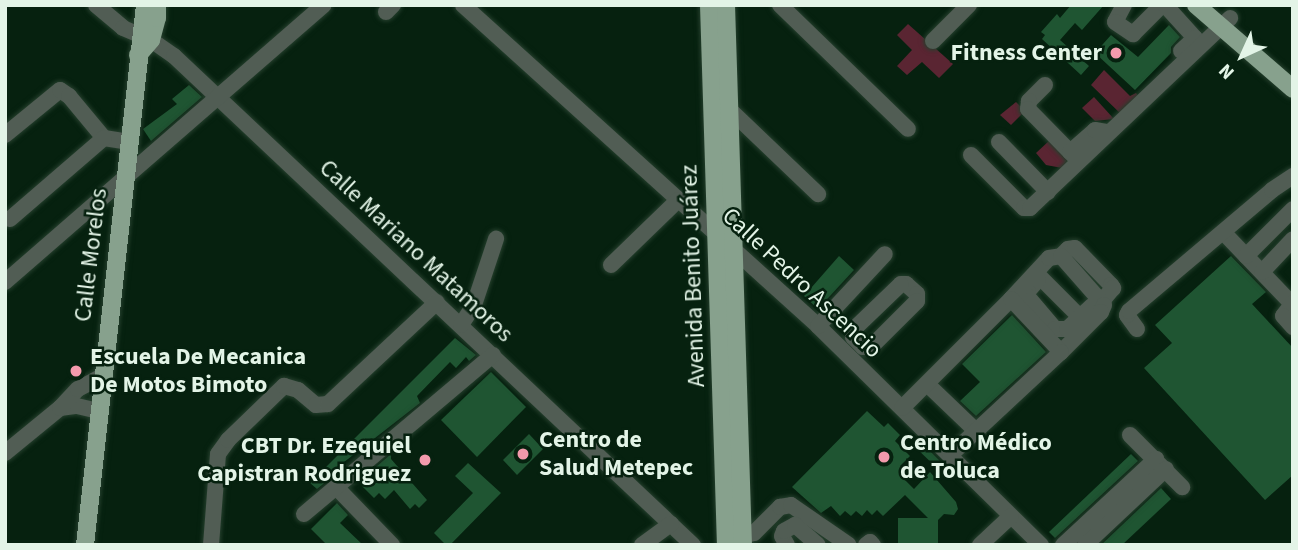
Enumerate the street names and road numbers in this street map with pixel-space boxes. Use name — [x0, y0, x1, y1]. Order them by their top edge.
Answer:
street label: Calle Mariano Matamoros — [313, 154, 519, 348]
street label: Avenida Benito Juárez — [675, 164, 711, 388]
street label: Calle Morelos — [69, 187, 113, 323]
street label: Calle Pedro Ascencio — [716, 202, 888, 364]

